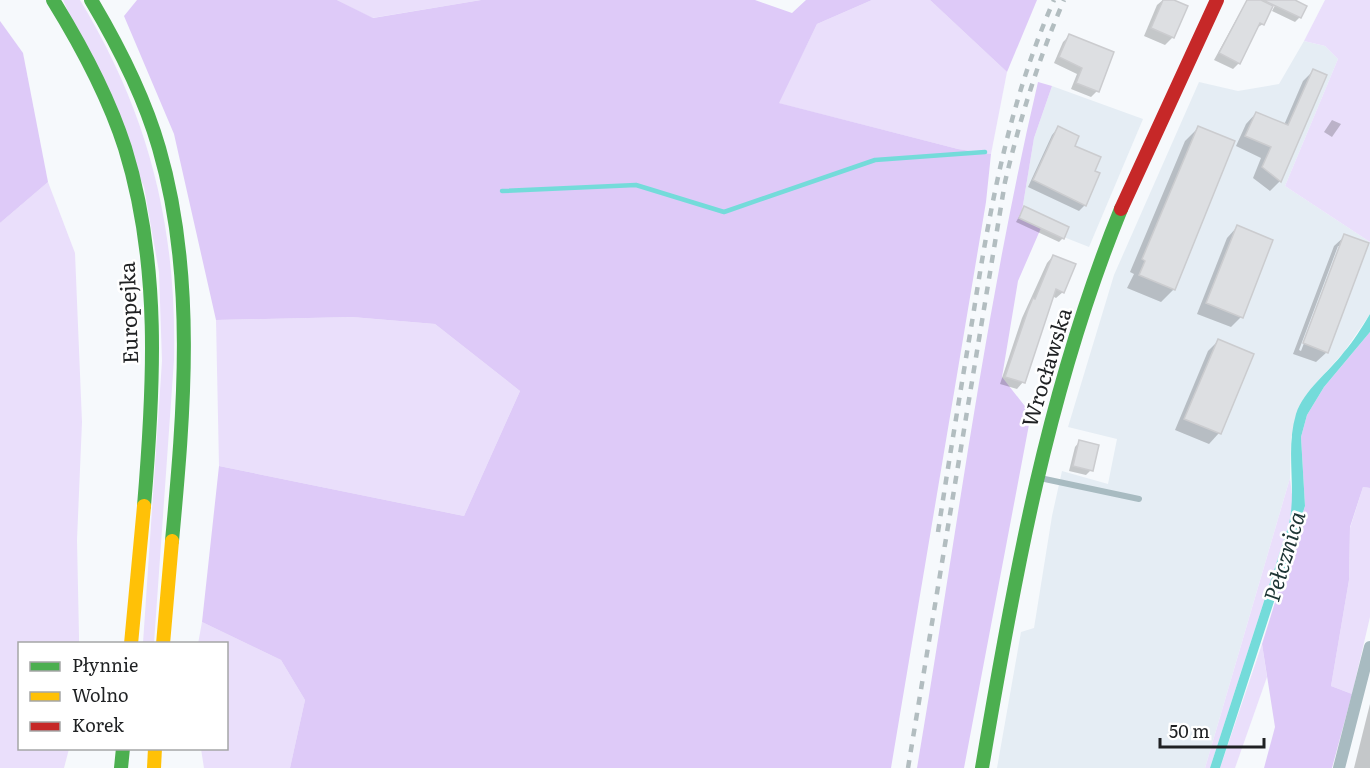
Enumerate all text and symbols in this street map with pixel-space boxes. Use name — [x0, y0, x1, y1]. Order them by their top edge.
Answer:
street label: Europejka — [110, 261, 144, 365]
street label: Wrocławska — [1012, 303, 1078, 431]
water label: Pełcznica — [1254, 506, 1313, 605]
legend — [18, 642, 228, 750]
text: Płynnie — [72, 651, 138, 678]
text: Wolno — [72, 681, 129, 708]
text: Korek — [72, 711, 125, 738]
scale bar — [1160, 711, 1264, 749]
text: 50 m — [1169, 717, 1210, 744]

